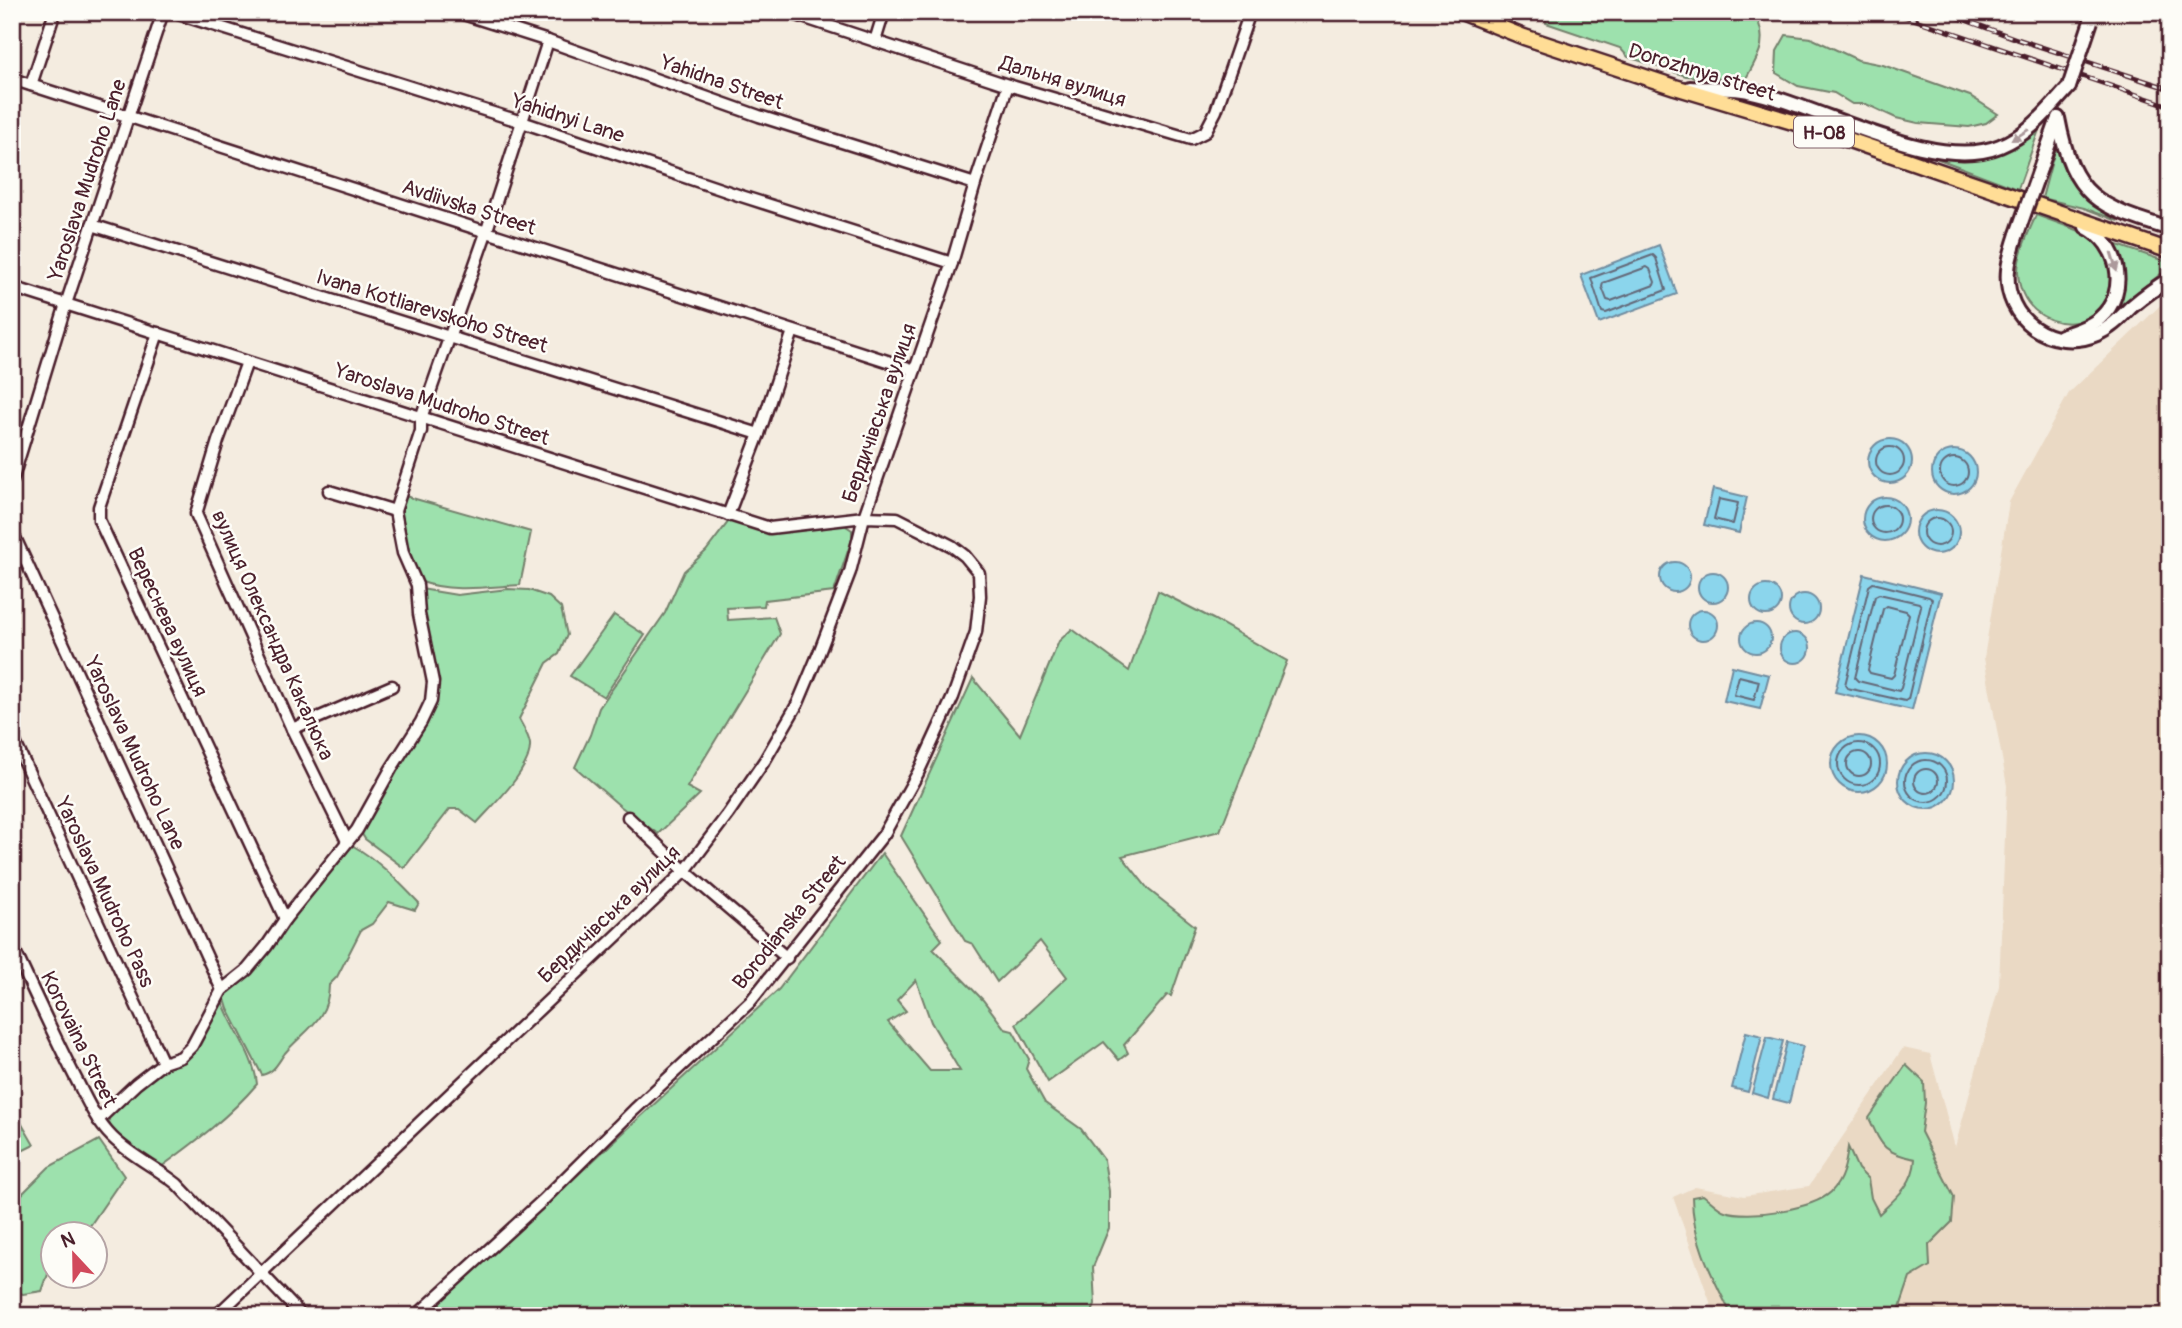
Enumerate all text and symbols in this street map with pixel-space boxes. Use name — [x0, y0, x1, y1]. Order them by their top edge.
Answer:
street label: Dorozhnya street — [1625, 37, 1779, 108]
street label: Yahidna Street — [656, 48, 787, 116]
street label: Дальня вулиця — [995, 49, 1129, 113]
street label: Yaroslava Mudroho Lane — [42, 75, 133, 285]
street label: Yahidnyi Lane — [507, 87, 628, 150]
road number: Н-08 — [1794, 116, 1854, 148]
one-way arrow — [2011, 128, 2030, 141]
street label: Avdiivska Street — [399, 173, 540, 242]
one-way arrow — [2109, 251, 2119, 272]
street label: Ivana Kotliarevskoho Street — [313, 263, 551, 360]
street label: Бердичівська вулиця — [836, 320, 923, 506]
street label: Yaroslava Mudroho Street — [330, 357, 553, 452]
street label: вулиця Олександра Какалюка — [205, 506, 340, 765]
street label: Вереснева вулиця — [121, 543, 214, 701]
street label: Yaroslava Mudroho Lane — [77, 651, 192, 855]
street label: Yaroslava Mudroho Pass — [48, 792, 161, 992]
street label: Бердичівська вулиця — [532, 839, 686, 989]
street label: Borodianska Street — [727, 849, 852, 995]
street label: Korovaina Street — [34, 967, 123, 1112]
north arrow — [38, 1220, 108, 1290]
text: N — [58, 1227, 79, 1254]

